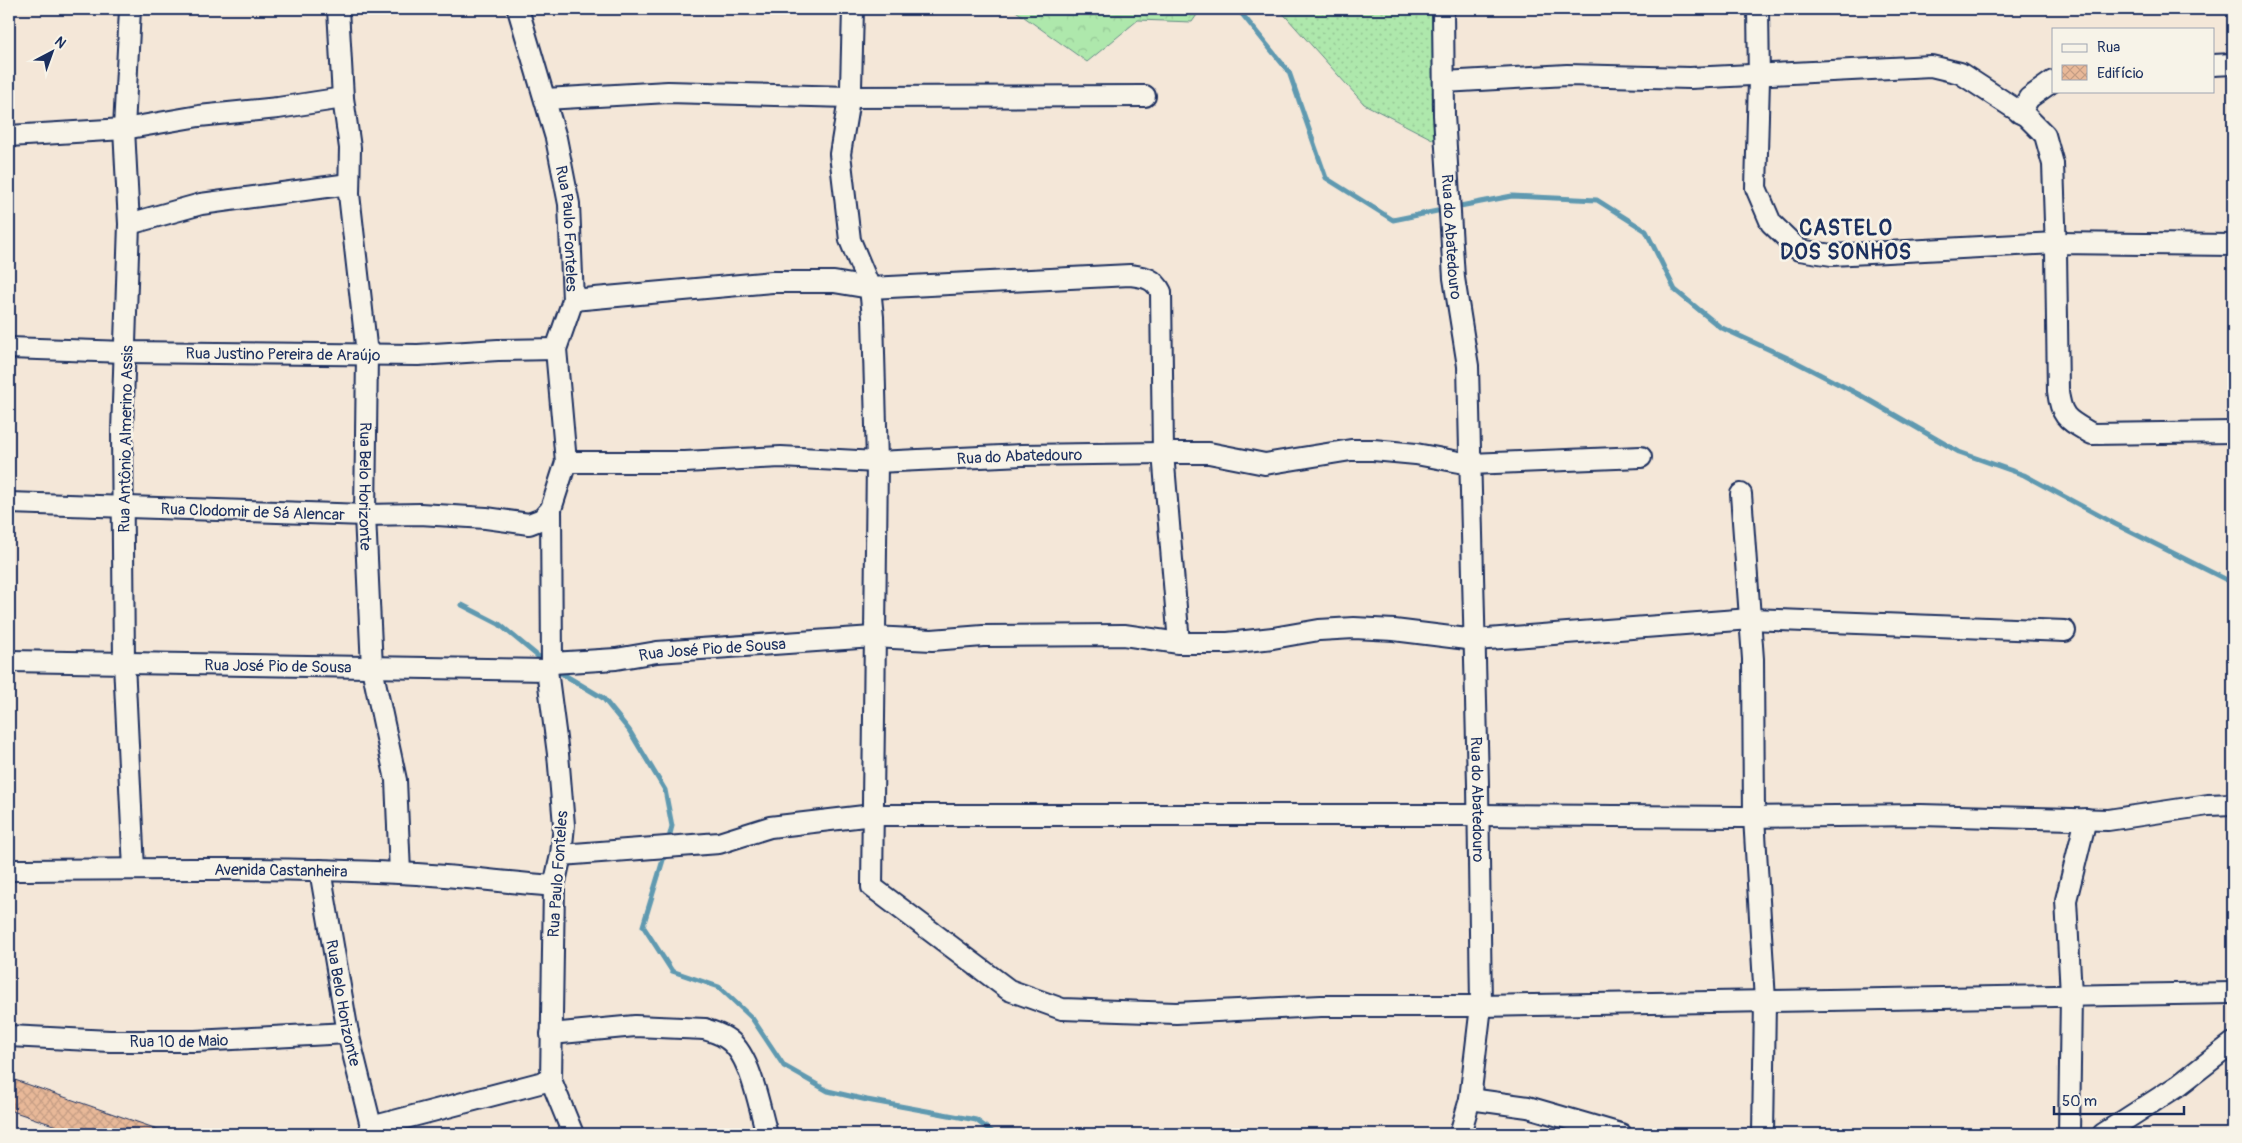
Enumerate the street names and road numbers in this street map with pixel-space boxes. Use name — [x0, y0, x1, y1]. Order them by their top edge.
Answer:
street label: Rua Paulo Fonteles — [551, 164, 582, 292]
street label: Rua do Abatedouro — [1437, 174, 1466, 301]
street label: Rua Justino Pereira de Araújo — [185, 344, 381, 366]
street label: Rua Antônio Almerino Assis — [114, 345, 138, 533]
street label: Rua Belo Horizonte — [354, 422, 376, 551]
street label: Rua do Abatedouro — [956, 445, 1083, 469]
street label: Rua Clodomir de Sá Alencar — [160, 499, 346, 525]
street label: Rua José Pio de Sousa — [637, 634, 786, 666]
street label: Rua José Pio de Sousa — [204, 655, 352, 678]
street label: Rua do Abatedouro — [1466, 736, 1488, 863]
street label: Rua Paulo Fonteles — [544, 810, 572, 938]
street label: Avenida Castanheira — [214, 860, 348, 882]
street label: Rua Belo Horizonte — [321, 938, 365, 1069]
street label: Rua 10 de Maio — [129, 1030, 229, 1052]

